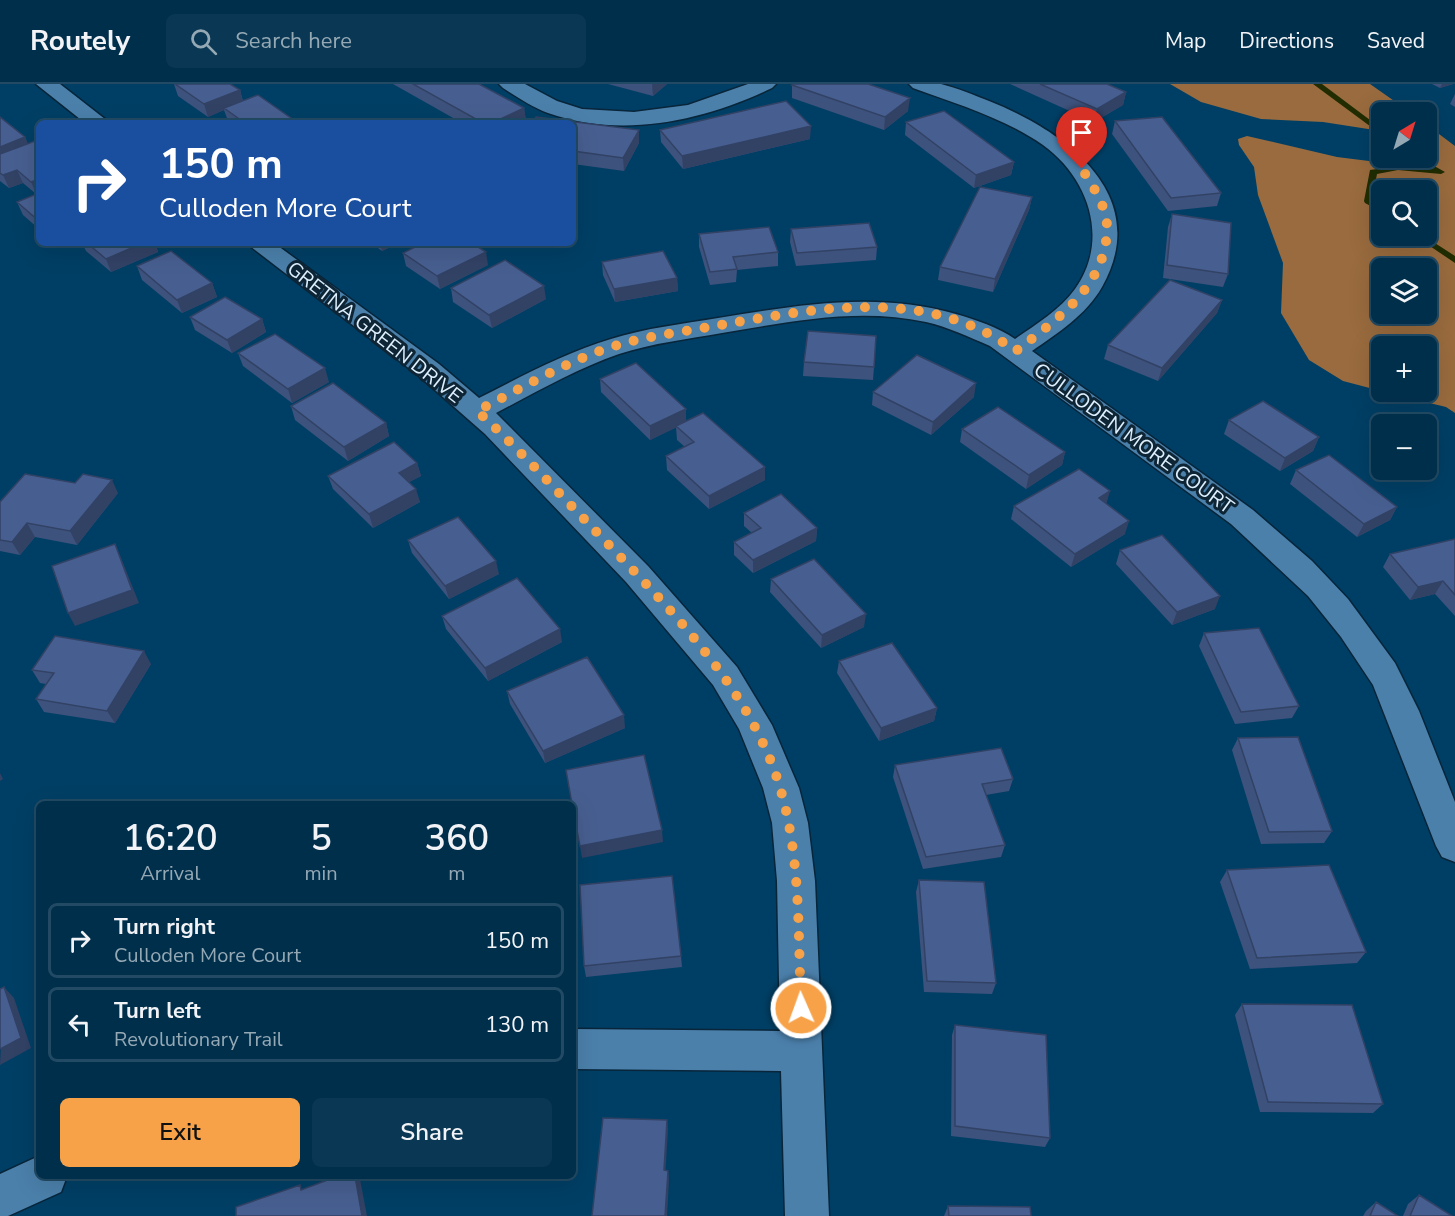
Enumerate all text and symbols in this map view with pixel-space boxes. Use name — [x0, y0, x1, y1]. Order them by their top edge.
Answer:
search box — [166, 14, 586, 68]
text: Routely — [30, 22, 130, 60]
icon: search — [187, 25, 220, 58]
text: Search here — [235, 26, 352, 56]
text: Map — [1165, 27, 1206, 55]
text: Directions — [1239, 27, 1334, 55]
text: Saved — [1367, 27, 1425, 55]
north arrow — [1371, 102, 1437, 168]
map controls — [1371, 102, 1437, 480]
pin — [1056, 107, 1107, 169]
icon: arrive — [1065, 116, 1098, 149]
text: 150 m — [159, 136, 283, 193]
icon: right — [60, 144, 138, 222]
button: search — [1371, 180, 1437, 246]
text: Culloden More Court — [159, 190, 411, 227]
street label: GRETNA GREEN DRIVE — [281, 255, 468, 409]
button: layers — [1371, 258, 1437, 324]
button: + — [1371, 336, 1437, 402]
street label: CULLODEN MORE COURT — [1028, 357, 1239, 520]
button: − — [1371, 414, 1437, 480]
text: 16:20 — [123, 814, 218, 863]
text: 5 — [310, 814, 332, 863]
text: 360 — [424, 814, 489, 863]
text: Arrival — [140, 860, 200, 887]
text: min — [305, 860, 338, 887]
text: m — [448, 860, 465, 887]
text: Turn right — [114, 912, 215, 942]
icon: right — [63, 924, 96, 957]
text: 150 m — [485, 926, 549, 956]
text: Culloden More Court — [114, 942, 301, 969]
position arrow — [769, 976, 833, 1040]
text: Turn left — [114, 996, 201, 1026]
icon: left — [63, 1008, 96, 1041]
text: 130 m — [485, 1010, 549, 1040]
text: Revolutionary Trail — [114, 1026, 283, 1053]
button: Exit — [60, 1098, 300, 1167]
button: Share — [312, 1098, 552, 1167]

